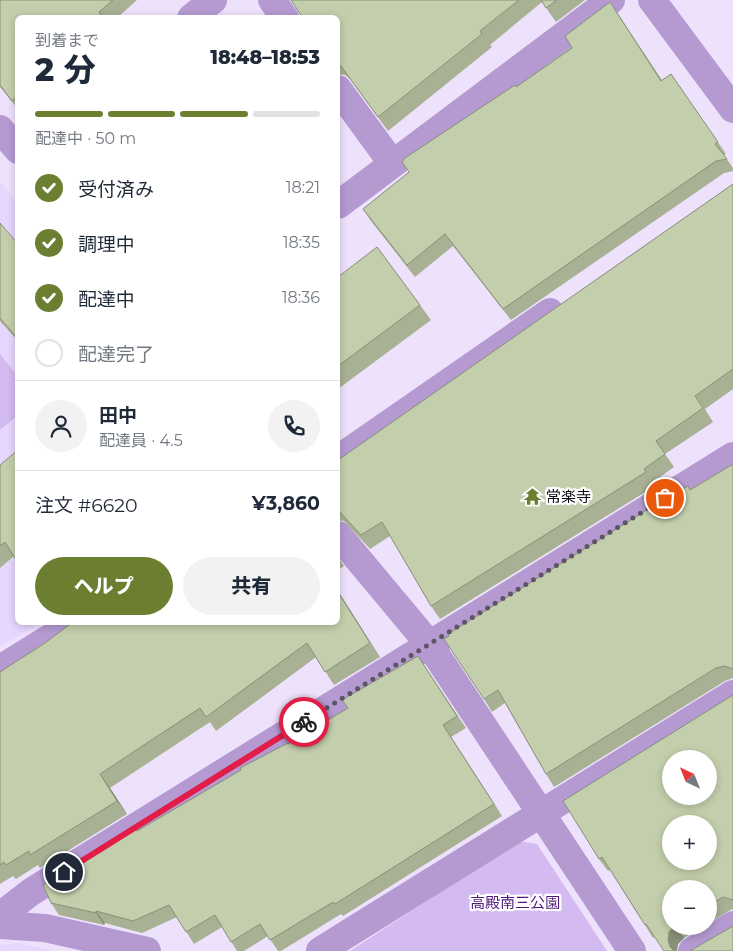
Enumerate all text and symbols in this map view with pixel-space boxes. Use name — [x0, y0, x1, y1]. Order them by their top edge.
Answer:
text: 到着まで — [35, 31, 99, 50]
text: 18:48–18:53 — [210, 46, 320, 69]
text: 2 分 — [35, 50, 95, 89]
text: 配達中 · 50 m — [35, 129, 136, 148]
icon: check — [35, 174, 63, 202]
text: 受付済み — [78, 178, 154, 201]
text: 18:21 — [286, 178, 320, 197]
icon: check — [35, 229, 63, 257]
text: 調理中 — [78, 233, 135, 256]
text: 18:35 — [283, 233, 320, 252]
icon: check — [35, 284, 63, 312]
text: 配達中 — [78, 288, 135, 311]
text: 18:36 — [282, 288, 320, 307]
text: 配達完了 — [78, 343, 154, 366]
button: person — [35, 400, 87, 452]
button: phone — [268, 400, 320, 452]
text: 田中 — [99, 404, 137, 427]
text: 配達員 · 4.5 — [99, 431, 183, 450]
pin — [644, 477, 686, 519]
icon: bag — [651, 484, 679, 512]
temple icon: 常楽寺 — [522, 486, 542, 506]
place label: 常楽寺 — [546, 487, 591, 506]
text: ¥3,860 — [252, 492, 320, 515]
text: 注文 #6620 — [35, 494, 138, 517]
button: ヘルプ — [35, 557, 173, 615]
button: 共有 — [183, 557, 320, 615]
courier — [279, 697, 329, 747]
icon: bike — [290, 708, 318, 736]
north arrow — [662, 750, 718, 805]
map controls — [662, 750, 717, 935]
button: + — [662, 815, 717, 870]
pin — [43, 851, 85, 893]
icon: home — [50, 858, 78, 886]
button: − — [662, 880, 717, 935]
park label: 高殿南三公園 — [470, 893, 560, 912]

